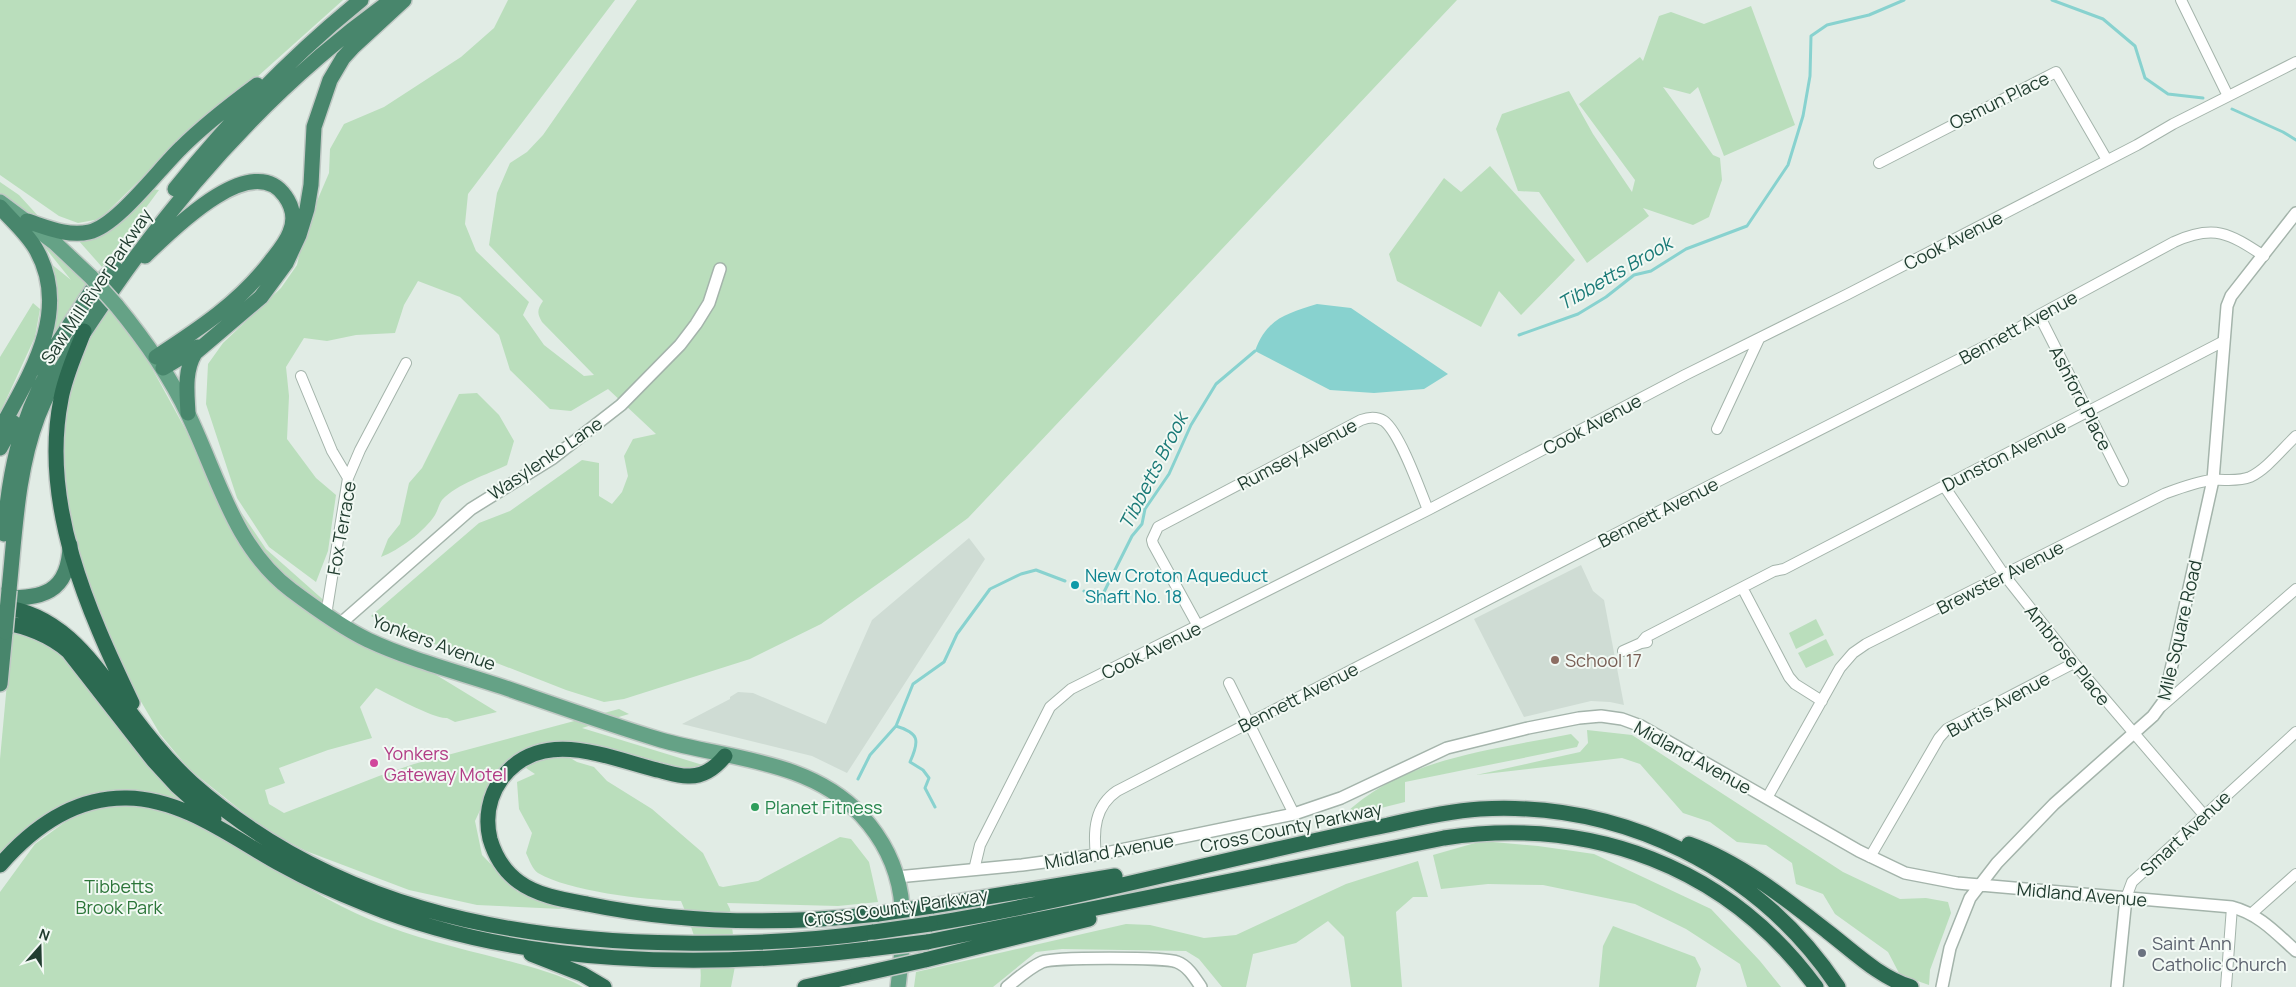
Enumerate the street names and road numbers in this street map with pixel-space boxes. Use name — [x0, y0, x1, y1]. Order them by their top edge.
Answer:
street label: Osmun Place — [1945, 66, 2053, 134]
street label: Saw Mill River Parkway — [35, 203, 157, 368]
street label: Cook Avenue — [1899, 205, 2007, 275]
street label: Bennett Avenue — [1955, 285, 2081, 369]
street label: Ashford Place — [2044, 342, 2118, 454]
street label: Cook Avenue — [1539, 388, 1645, 460]
street label: Wasylenko Lane — [483, 411, 607, 505]
street label: Rumsey Avenue — [1233, 412, 1361, 496]
street label: Dunston Avenue — [1938, 413, 2070, 497]
street label: Bennett Avenue — [1594, 471, 1722, 553]
street label: Fox Terrace — [321, 479, 361, 577]
street label: Brewster Avenue — [1932, 535, 2068, 619]
street label: Mile Square Road — [2151, 558, 2207, 702]
street label: Ambrose Place — [2020, 600, 2116, 710]
street label: Yonkers Avenue — [369, 608, 499, 676]
street label: Cook Avenue — [1097, 615, 1205, 685]
street label: Bennett Avenue — [1234, 656, 1362, 738]
street label: Burtis Avenue — [1942, 666, 2054, 742]
street label: Midland Avenue — [1630, 715, 1756, 799]
street label: Smart Avenue — [2135, 785, 2235, 881]
street label: Cross County Parkway — [1198, 796, 1385, 858]
street label: Midland Avenue — [1043, 828, 1175, 874]
street label: Midland Avenue — [2016, 876, 2148, 912]
street label: Cross County Parkway — [803, 882, 990, 932]

